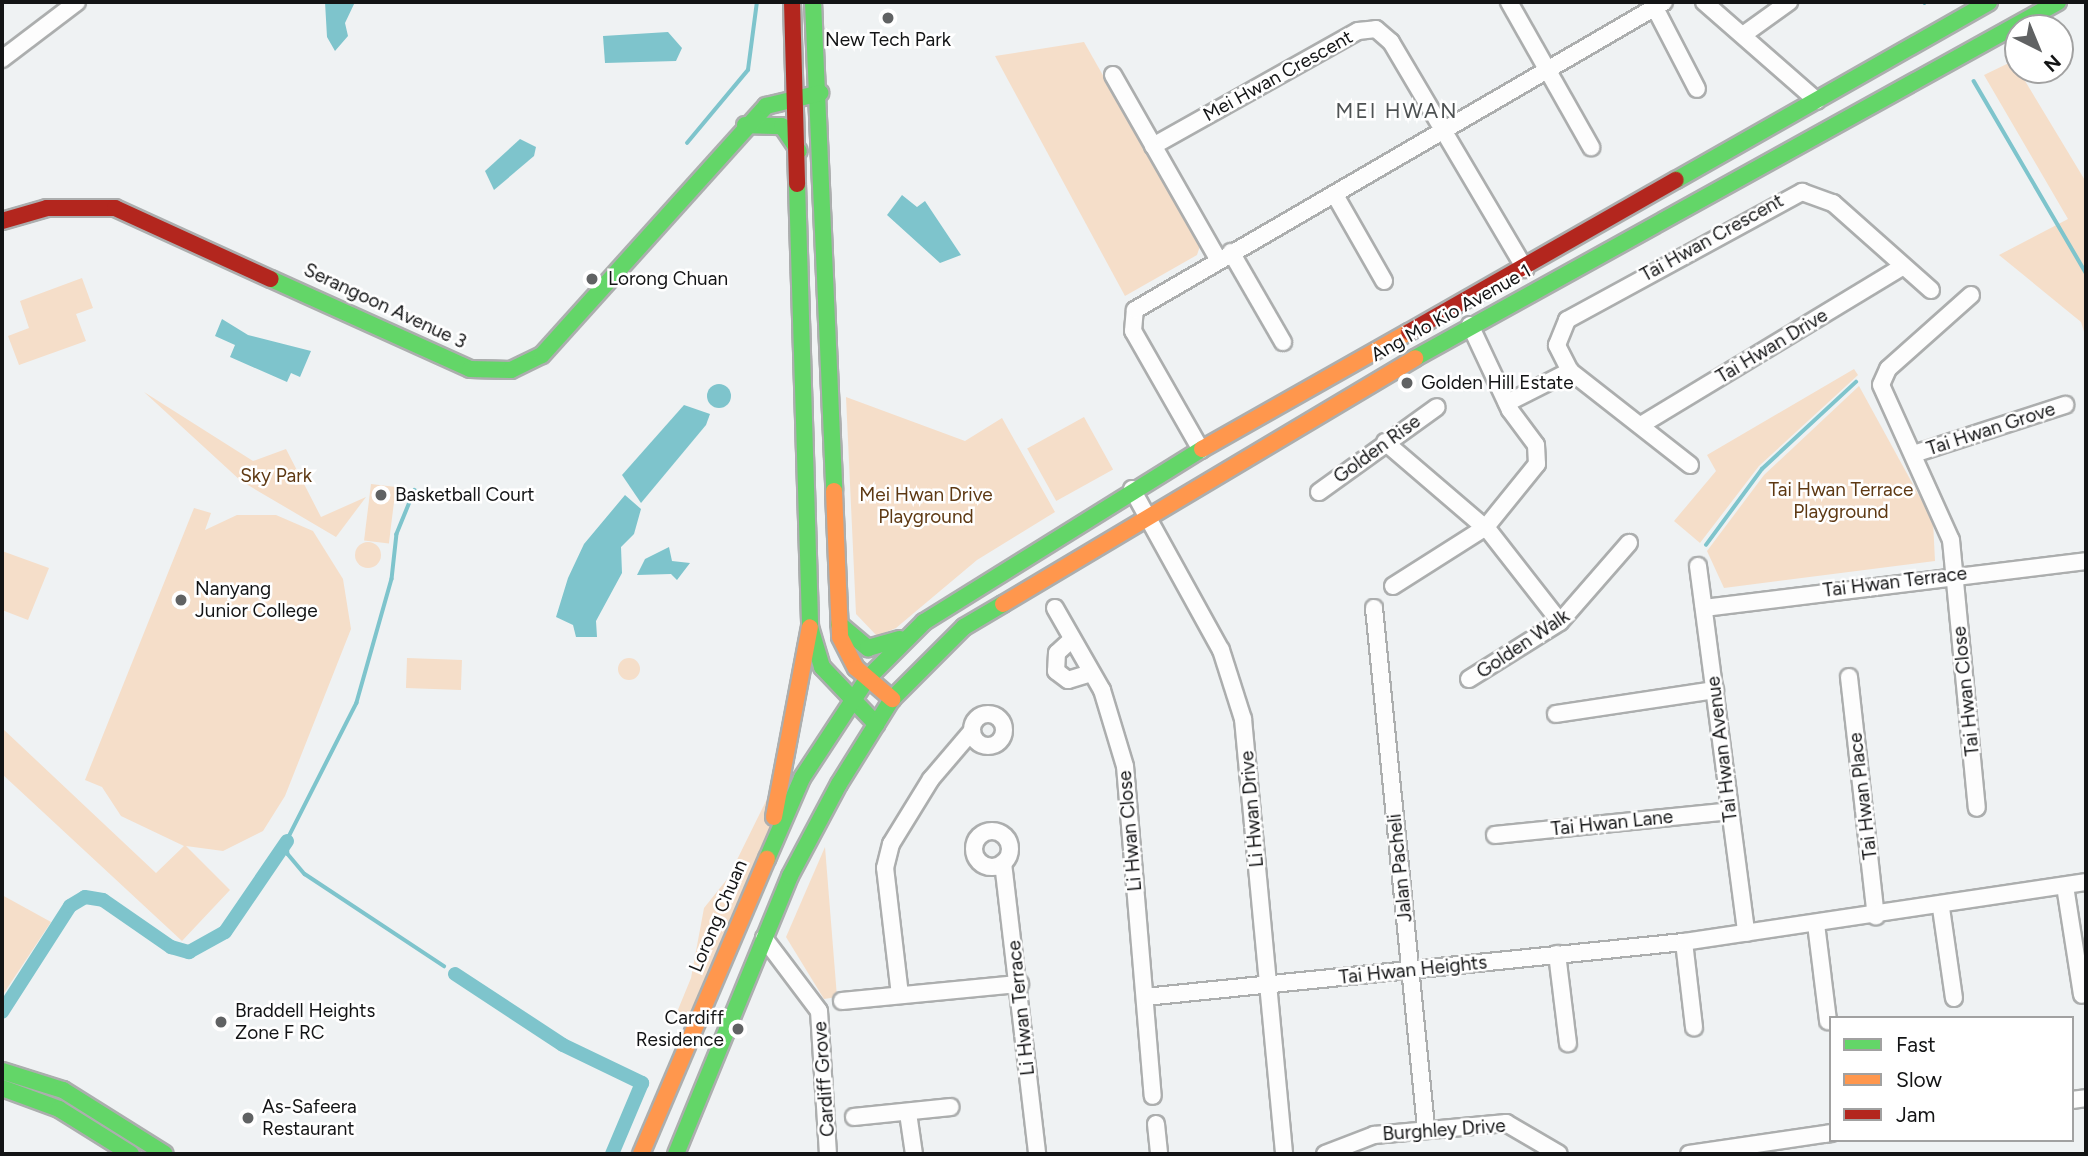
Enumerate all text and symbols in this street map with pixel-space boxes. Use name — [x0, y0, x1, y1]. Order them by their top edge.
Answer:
marker: New Tech Park — [880, 10, 896, 26]
north arrow — [2004, 14, 2074, 84]
street label: Mei Hwan Crescent — [1199, 25, 1357, 127]
place label: New Tech Park — [825, 29, 951, 51]
text: N — [2039, 50, 2066, 77]
district label: MEI HWAN — [1337, 98, 1457, 124]
street label: Tai Hwan Crescent — [1637, 189, 1787, 287]
street label: Serangoon Avenue 3 — [300, 258, 470, 354]
street label: Ang Mo Kio Avenue 1 — [1367, 259, 1535, 367]
place label: Lorong Chuan — [608, 268, 728, 290]
marker: Lorong Chuan — [582, 269, 602, 289]
street label: Tai Hwan Drive — [1712, 304, 1832, 388]
place label: Golden Hill Estate — [1421, 372, 1574, 394]
marker: Golden Hill Estate — [1399, 375, 1415, 391]
street label: Tai Hwan Grove — [1924, 398, 2058, 460]
street label: Golden Rise — [1329, 410, 1425, 488]
park label: Sky Park — [240, 465, 312, 487]
park label: Tai Hwan Terrace Playground — [1769, 479, 1913, 523]
place label: Basketball Court — [395, 484, 535, 506]
park label: Mei Hwan Drive Playground — [859, 484, 993, 528]
marker: Basketball Court — [373, 487, 389, 503]
street label: Tai Hwan Terrace — [1822, 562, 1968, 602]
place label: Nanyang Junior College — [195, 578, 318, 622]
marker: Nanyang Junior College — [173, 592, 189, 608]
street label: Golden Walk — [1472, 605, 1574, 683]
street label: Tai Hwan Close — [1948, 625, 1984, 757]
street label: Tai Hwan Avenue — [1702, 675, 1742, 823]
street label: Tai Hwan Place — [1844, 731, 1882, 861]
street label: Li Hwan Drive — [1236, 750, 1268, 868]
street label: Li Hwan Close — [1113, 770, 1147, 892]
street label: Tai Hwan Lane — [1550, 805, 1674, 841]
street label: Jalan Pacheli — [1383, 813, 1417, 923]
street label: Lorong Chuan — [684, 856, 752, 976]
street label: Li Hwan Terrace — [1003, 939, 1039, 1077]
street label: Tai Hwan Heights — [1338, 951, 1488, 989]
place label: Braddell Heights Zone F RC — [235, 1000, 375, 1044]
place label: Cardiff Residence — [636, 1007, 724, 1051]
marker: Braddell Heights Zone F RC — [213, 1014, 229, 1030]
legend — [1829, 1016, 2074, 1142]
street label: Cardiff Grove — [809, 1020, 839, 1138]
marker: Cardiff Residence — [730, 1021, 746, 1037]
text: Fast — [1896, 1032, 1936, 1057]
text: Slow — [1896, 1067, 1942, 1092]
place label: As-Safeera Restaurant — [262, 1096, 357, 1140]
text: Jam — [1896, 1102, 1935, 1127]
marker: As-Safeera Restaurant — [240, 1110, 256, 1126]
street label: Burghley Drive — [1382, 1114, 1506, 1146]

